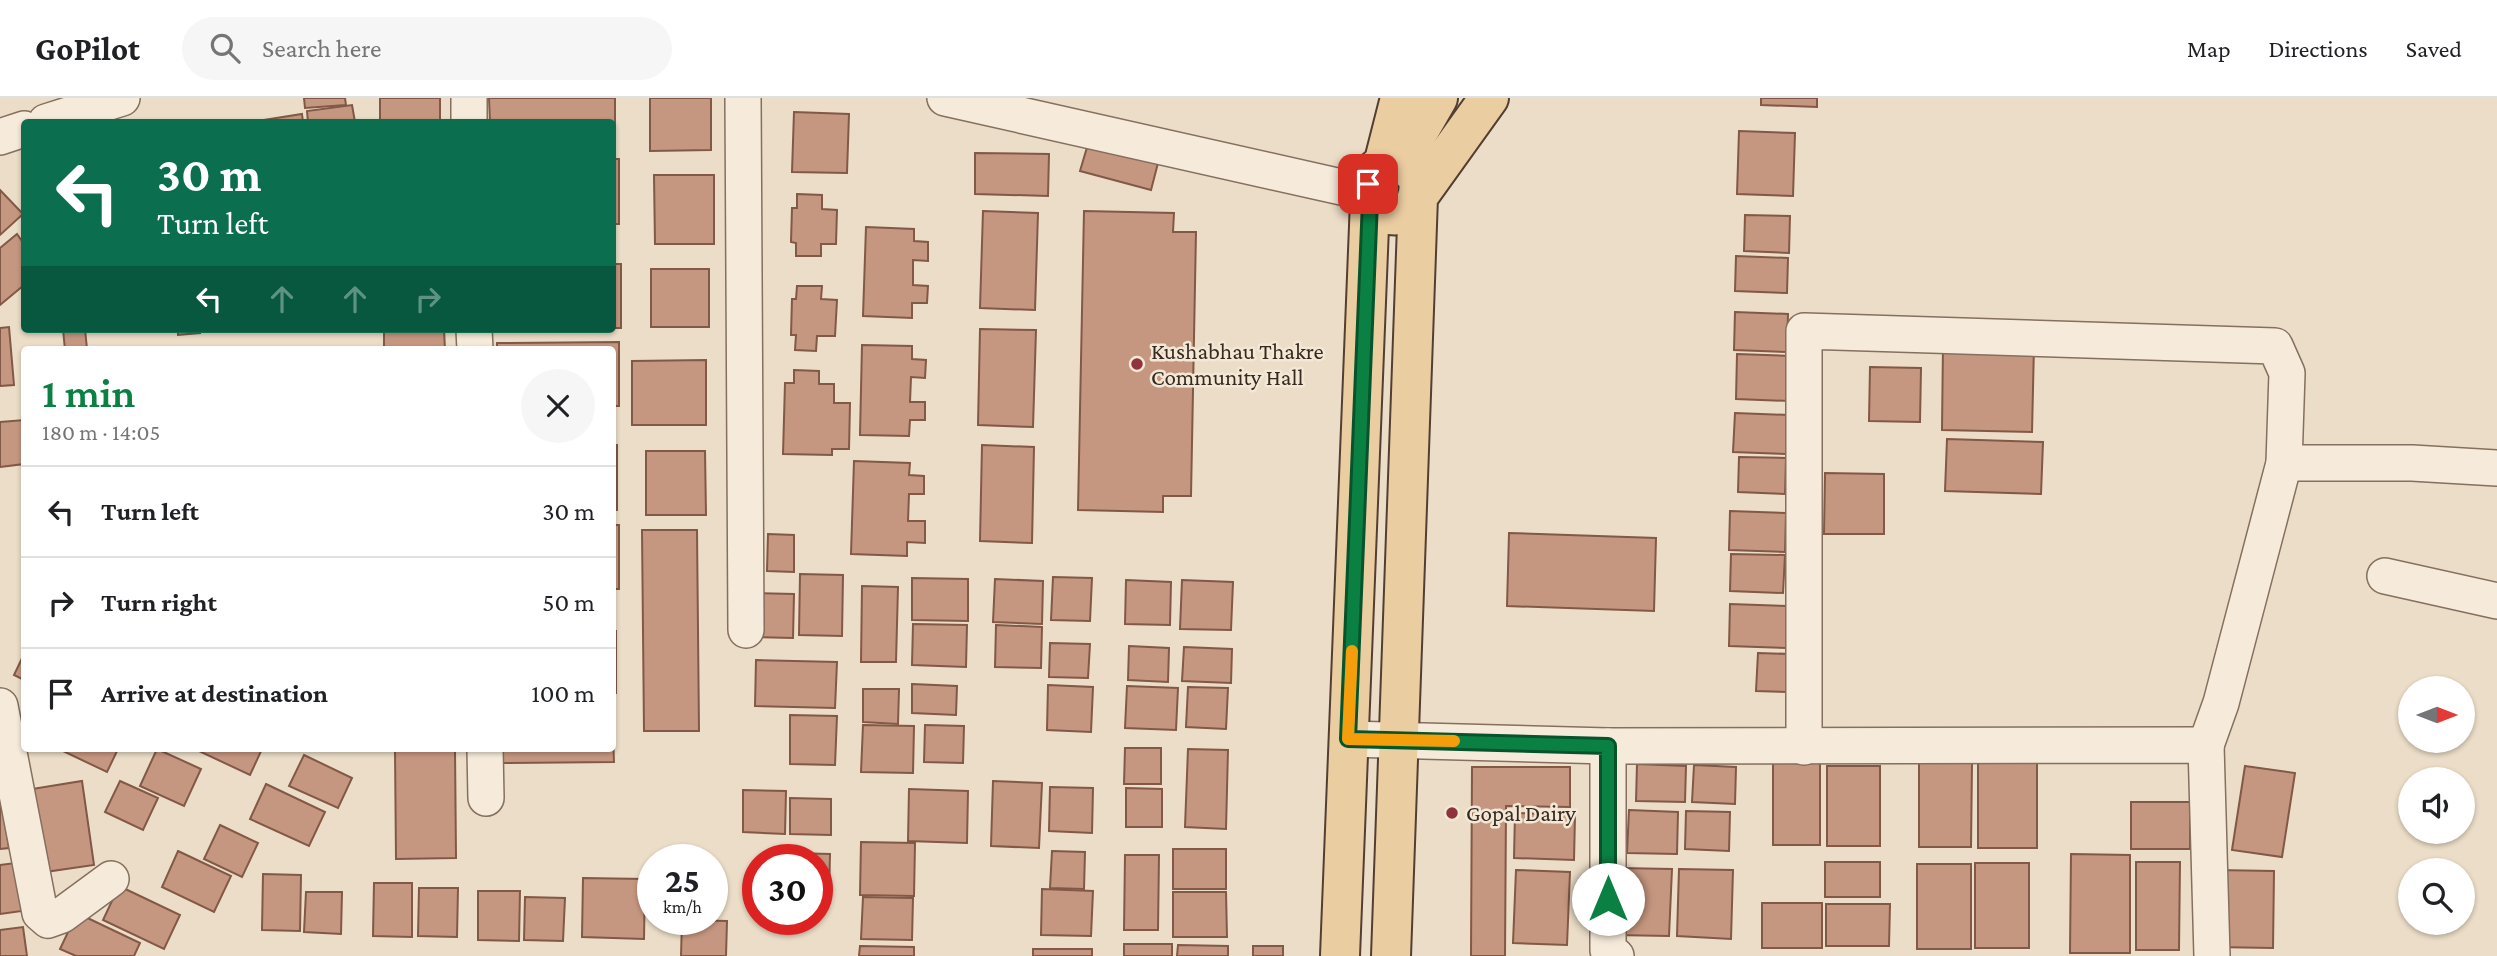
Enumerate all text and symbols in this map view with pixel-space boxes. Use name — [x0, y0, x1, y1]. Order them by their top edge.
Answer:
search box — [182, 17, 672, 80]
icon: search — [206, 29, 244, 67]
text: GoPilot — [35, 30, 140, 67]
text: Search here — [262, 34, 381, 63]
text: Map — [2187, 35, 2231, 62]
text: Directions — [2269, 35, 2368, 62]
text: Saved — [2406, 35, 2462, 62]
icon: left — [42, 147, 133, 238]
text: 30 m — [157, 147, 262, 202]
pin — [1338, 154, 1398, 214]
icon: arrive — [1349, 165, 1387, 203]
text: Turn left — [157, 205, 268, 241]
icon: left — [190, 280, 228, 318]
icon: ahead — [263, 280, 301, 318]
icon: ahead — [336, 280, 374, 318]
icon: right — [409, 280, 447, 318]
place label: Kushabhau Thakre Community Hall — [1151, 338, 1324, 390]
marker: Kushabhau Thakre Community Hall — [1129, 356, 1145, 372]
text: 1 min — [42, 369, 135, 416]
button: close — [521, 369, 595, 443]
text: 180 m · 14:05 — [42, 419, 160, 445]
icon: left — [42, 493, 80, 531]
text: Turn left — [101, 497, 199, 526]
text: 30 m — [542, 497, 595, 526]
icon: right — [42, 584, 80, 622]
text: Turn right — [101, 588, 217, 617]
text: 50 m — [542, 588, 595, 617]
icon: arrive — [42, 675, 80, 713]
north arrow — [2398, 676, 2474, 752]
map controls — [2398, 676, 2475, 935]
text: Arrive at destination — [101, 679, 328, 708]
text: 100 m — [531, 679, 595, 708]
button: sound — [2398, 767, 2475, 844]
place label: Gopal Dairy — [1466, 800, 1576, 826]
marker: Gopal Dairy — [1444, 805, 1460, 821]
speed limit sign: 30 — [742, 844, 833, 935]
button: search — [2398, 858, 2475, 935]
text: 25 — [665, 861, 700, 900]
position arrow — [1571, 862, 1645, 936]
text: km/h — [663, 897, 702, 917]

